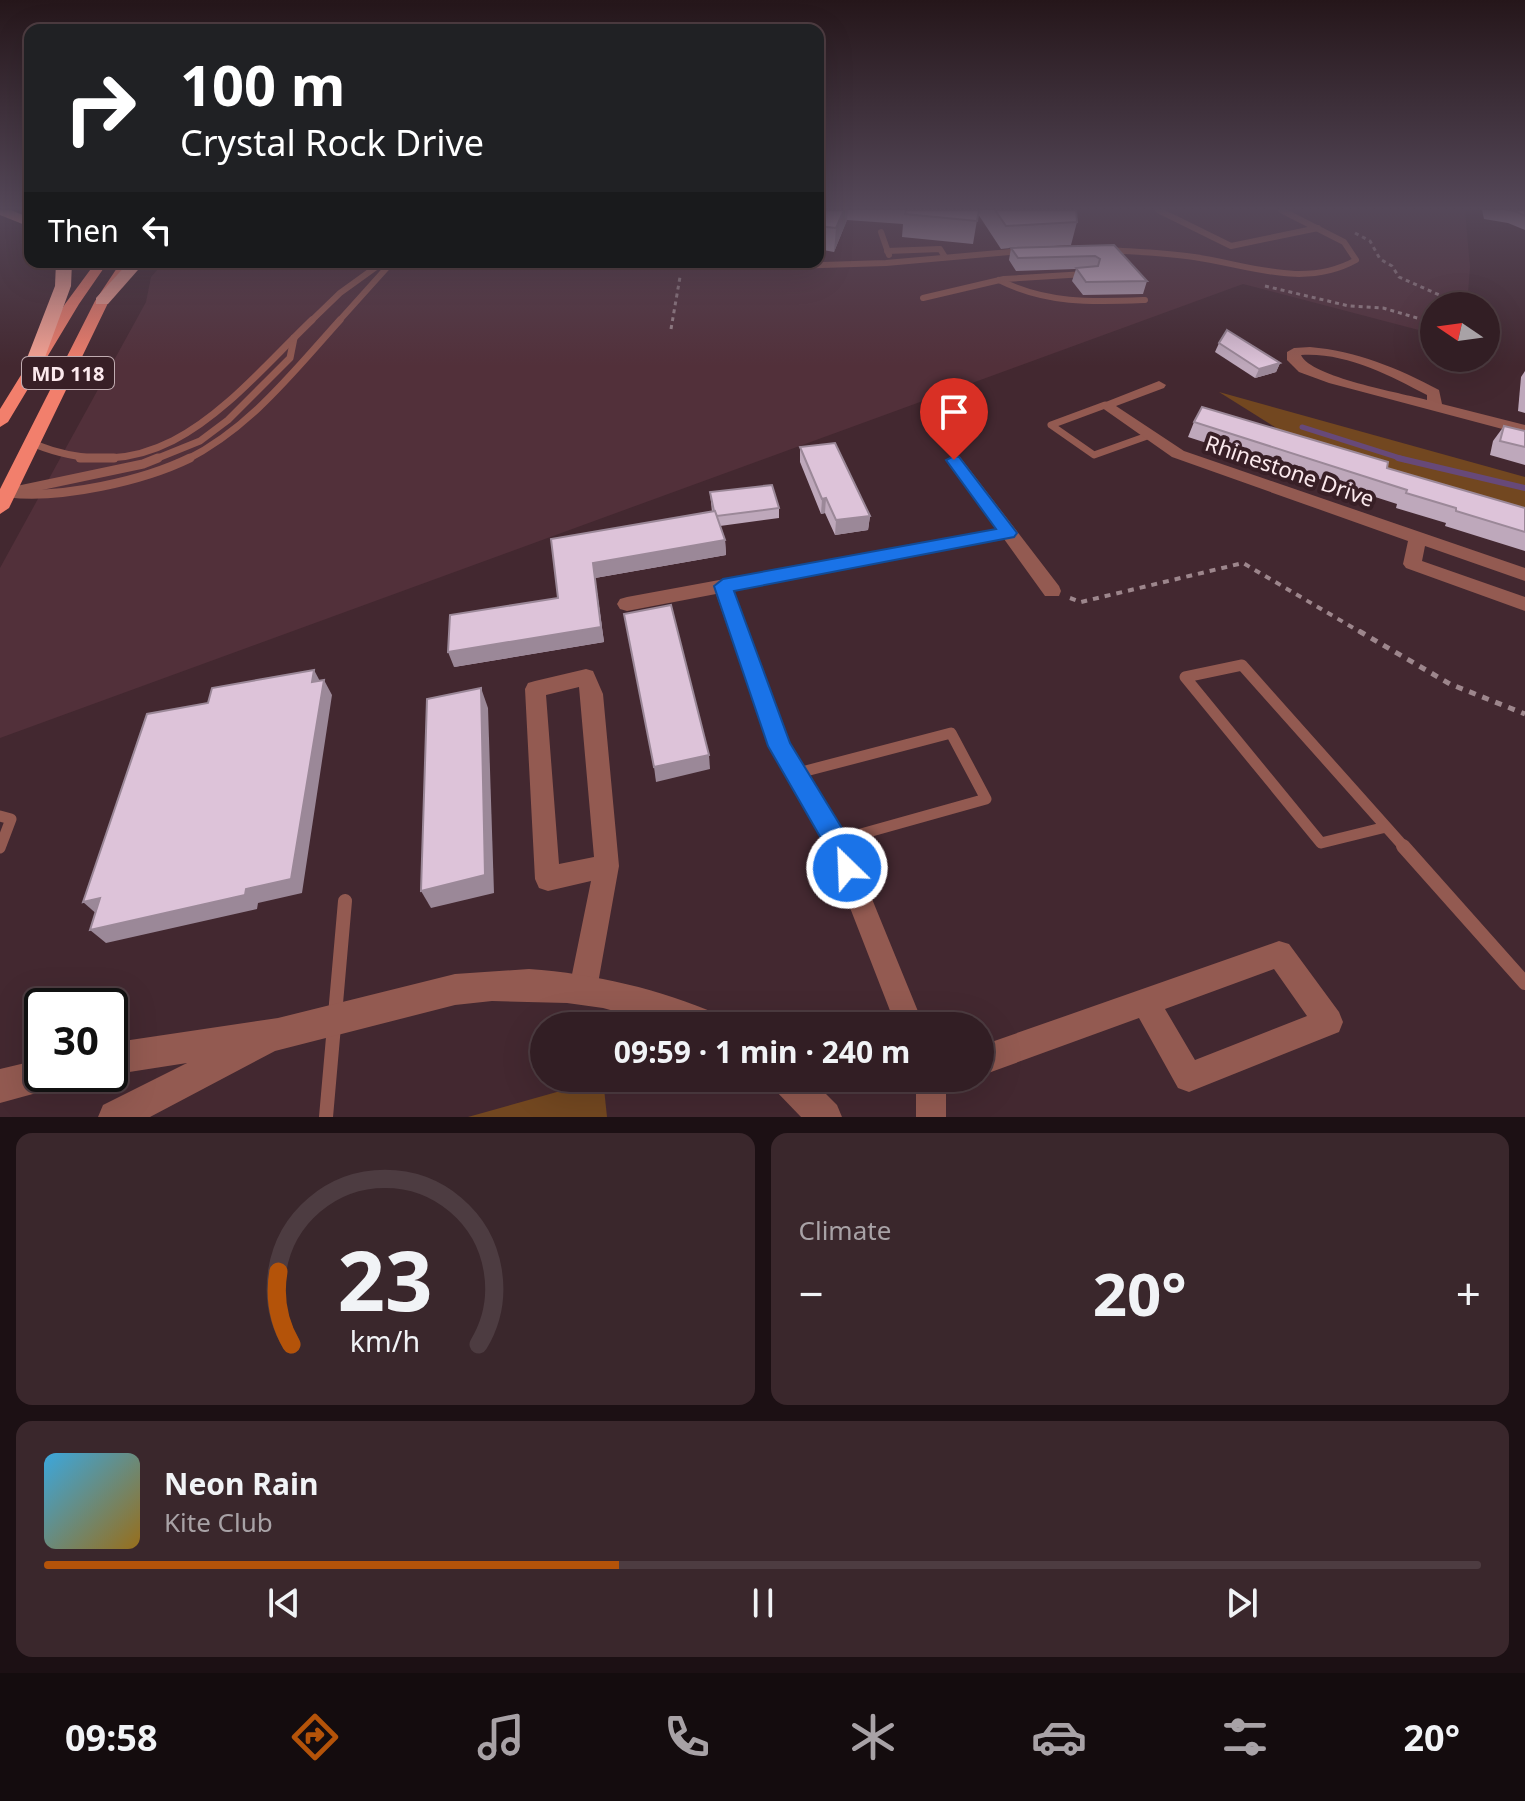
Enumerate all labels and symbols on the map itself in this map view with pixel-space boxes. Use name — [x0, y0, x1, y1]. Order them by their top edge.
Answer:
north arrow — [1420, 292, 1500, 372]
road number: MD 118 — [22, 357, 114, 389]
pin — [920, 378, 988, 460]
street label: Rhinestone Drive — [1201, 427, 1379, 513]
position arrow — [805, 826, 889, 910]
speed limit sign: 30 — [24, 988, 128, 1092]

